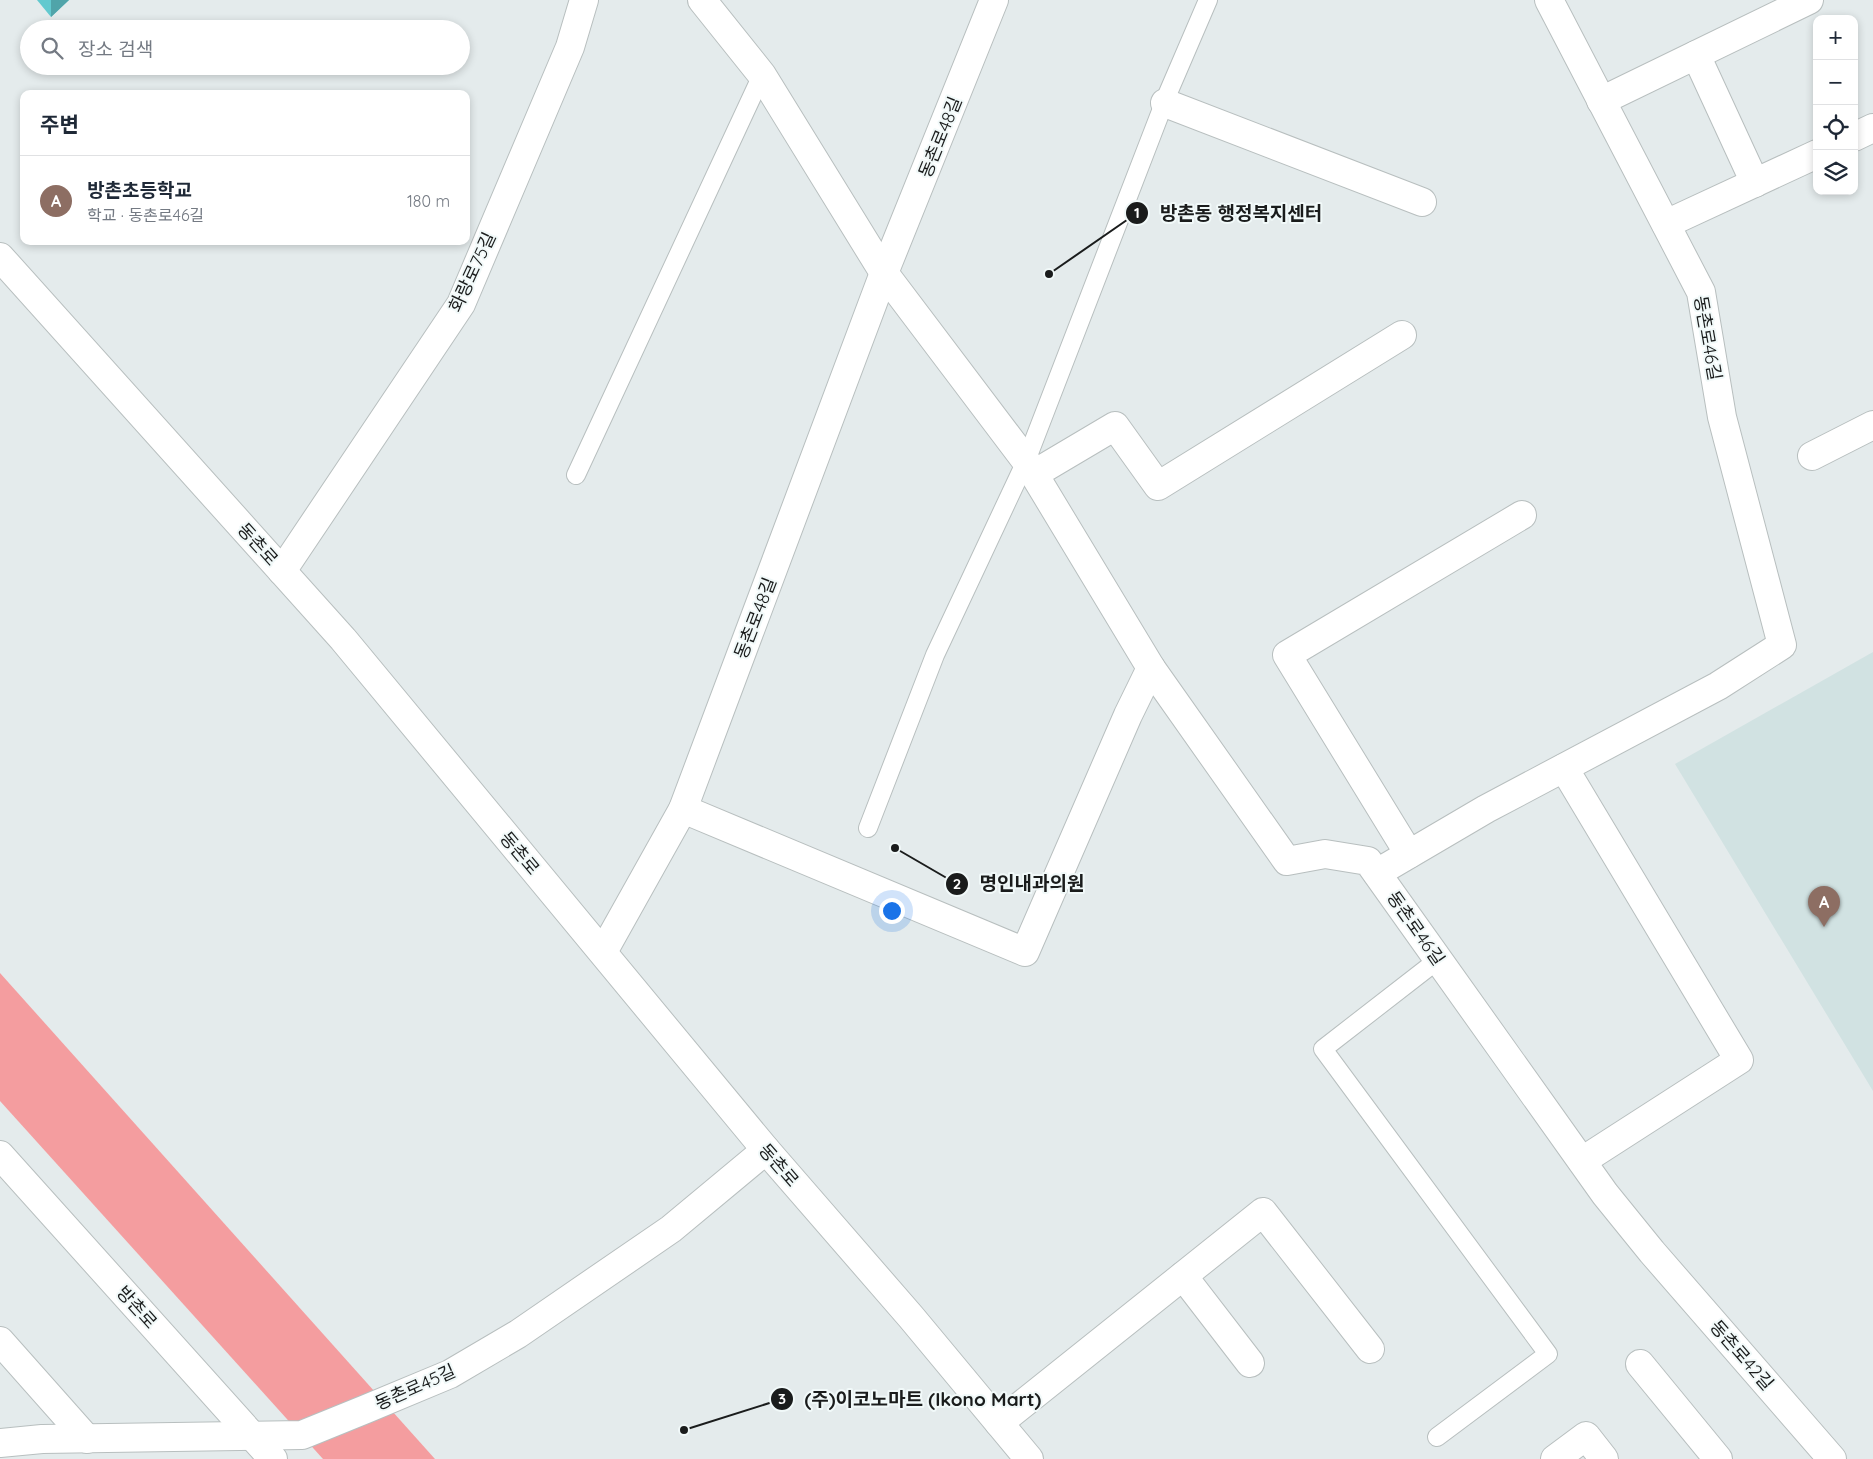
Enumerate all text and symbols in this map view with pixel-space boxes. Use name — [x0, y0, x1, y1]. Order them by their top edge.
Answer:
map controls — [1813, 15, 1858, 195]
button: + — [1813, 15, 1858, 60]
search box — [20, 20, 470, 75]
icon: search — [38, 34, 66, 62]
text: 장소 검색 — [78, 37, 153, 61]
button: − — [1813, 60, 1858, 105]
street label: 동촌로48길 — [913, 93, 967, 181]
button: locate — [1813, 105, 1858, 150]
text: 주변 — [40, 111, 79, 137]
button: layers — [1813, 150, 1858, 195]
text: 방촌초등학교 — [87, 178, 192, 202]
text: A — [51, 191, 61, 211]
text: 180 m — [407, 191, 450, 211]
callout: 방촌동 행정복지센터 — [1125, 196, 1332, 230]
text: 방촌동 행정복지센터 — [1160, 201, 1322, 225]
text: 1 — [1134, 203, 1140, 222]
text: 학교 · 동촌로46길 — [87, 205, 204, 225]
street label: 화랑로75길 — [444, 228, 500, 316]
street label: 동촌로46길 — [1689, 294, 1727, 382]
street label: 동촌로 — [233, 518, 283, 570]
street label: 동촌로48길 — [729, 574, 781, 662]
street label: 동촌로 — [495, 827, 545, 879]
callout: 명인내과의원 — [945, 867, 1095, 901]
text: 명인내과의원 — [980, 871, 1084, 895]
text: 2 — [953, 874, 961, 893]
street label: 동촌로46길 — [1382, 886, 1450, 970]
pin: A — [1808, 886, 1840, 927]
your location — [879, 898, 905, 924]
street label: 동촌로 — [754, 1139, 804, 1191]
street label: 방촌로 — [112, 1281, 162, 1333]
street label: 동촌로42길 — [1705, 1315, 1779, 1395]
street label: 동촌로45길 — [371, 1359, 459, 1415]
callout: (주)이코노마트 (Ikono Mart) — [769, 1382, 1051, 1416]
text: (주)이코노마트 (Ikono Mart) — [805, 1387, 1042, 1411]
text: 3 — [778, 1389, 786, 1408]

